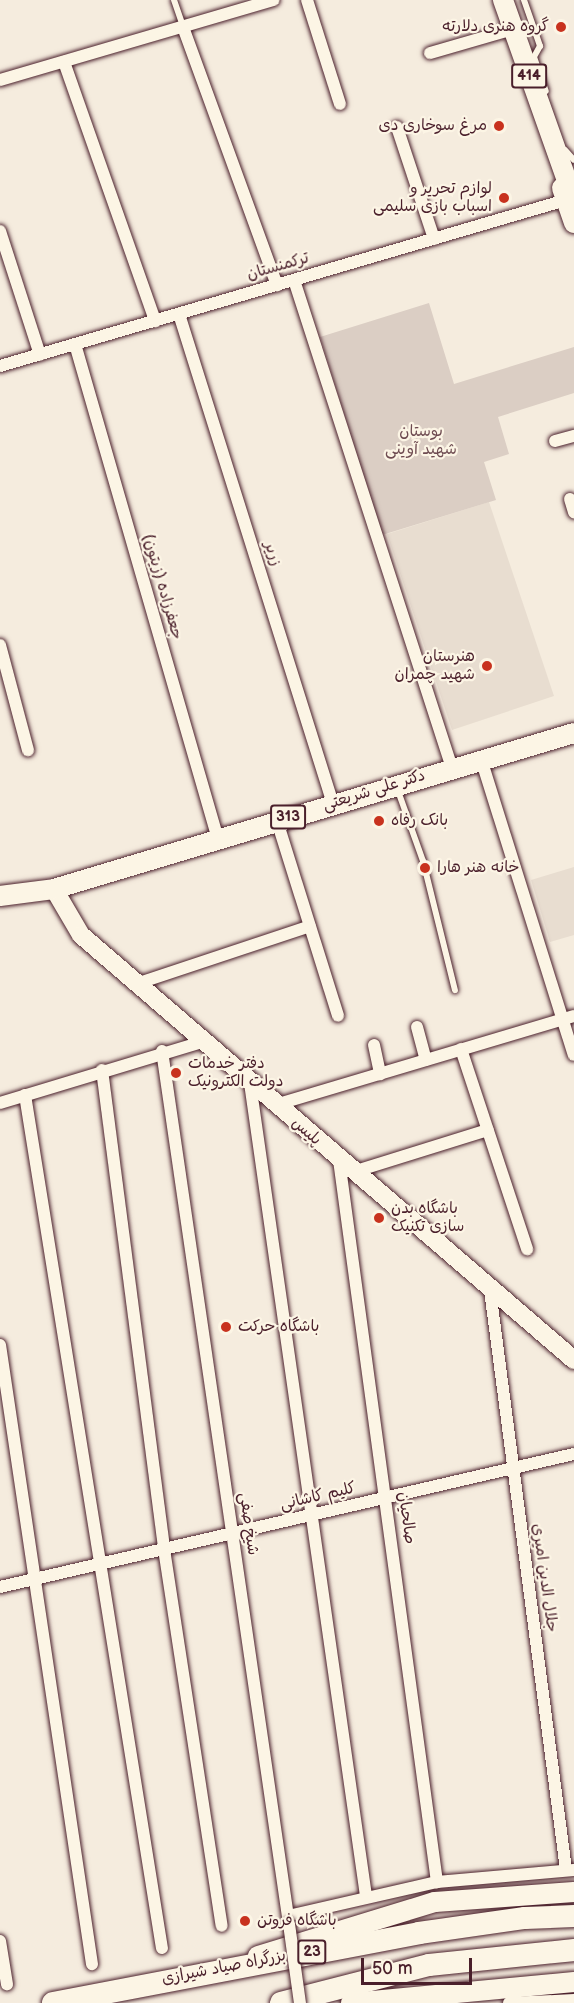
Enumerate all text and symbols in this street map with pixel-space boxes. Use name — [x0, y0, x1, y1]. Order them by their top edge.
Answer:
place label: گروه هنری دلارته — [443, 17, 549, 37]
marker: گروه هنری دلارته — [554, 20, 568, 34]
road number: 414 — [511, 64, 547, 88]
place label: مرغ سوخاری دی — [379, 116, 487, 136]
marker: مرغ سوخاری دی — [492, 119, 506, 133]
place label: لوازم تحریر و اسباب بازی سلیمی — [373, 179, 492, 217]
marker: لوازم تحریر و اسباب بازی سلیمی — [497, 191, 511, 205]
street label: ترکمنستان — [245, 249, 311, 285]
park label: بوستان شهید آوینی — [385, 422, 457, 460]
street label: جعفرزاده (زیتون) — [138, 532, 186, 642]
street label: زریر — [259, 539, 285, 569]
place label: هنرستان شهید چمران — [394, 647, 475, 685]
marker: هنرستان شهید چمران — [480, 659, 494, 673]
street label: دکتر علی شریعتی — [320, 766, 428, 816]
road number: 313 — [270, 805, 306, 829]
place label: بانک رفاه — [391, 811, 448, 831]
marker: بانک رفاه — [372, 814, 386, 828]
place label: خانه هنر هارا — [437, 858, 519, 878]
marker: خانه هنر هارا — [418, 861, 432, 875]
place label: دفتر خدمات دولت الکترونیک — [188, 1054, 283, 1092]
marker: دفتر خدمات دولت الکترونیک — [169, 1066, 183, 1080]
street label: پلیس — [287, 1114, 325, 1150]
place label: باشگاه بدن سازی تکنیک — [391, 1199, 464, 1237]
marker: باشگاه بدن سازی تکنیک — [372, 1211, 386, 1225]
place label: باشگاه حرکت — [238, 1317, 319, 1337]
marker: باشگاه حرکت — [219, 1320, 233, 1334]
street label: کلیم کاشانی — [278, 1479, 358, 1515]
street label: شیخ صفی — [234, 1491, 262, 1557]
street label: صالحیان — [393, 1491, 419, 1545]
street label: جلال الدین امیری — [527, 1522, 561, 1634]
place label: باشگاه فروتن — [257, 1911, 337, 1931]
marker: باشگاه فروتن — [238, 1914, 252, 1928]
road number: 23 — [297, 1940, 327, 1964]
scale bar — [364, 1946, 475, 1984]
street label: بزرگراه صیاد شیرازی — [160, 1947, 288, 1989]
text: 50 m — [372, 1958, 413, 1979]

